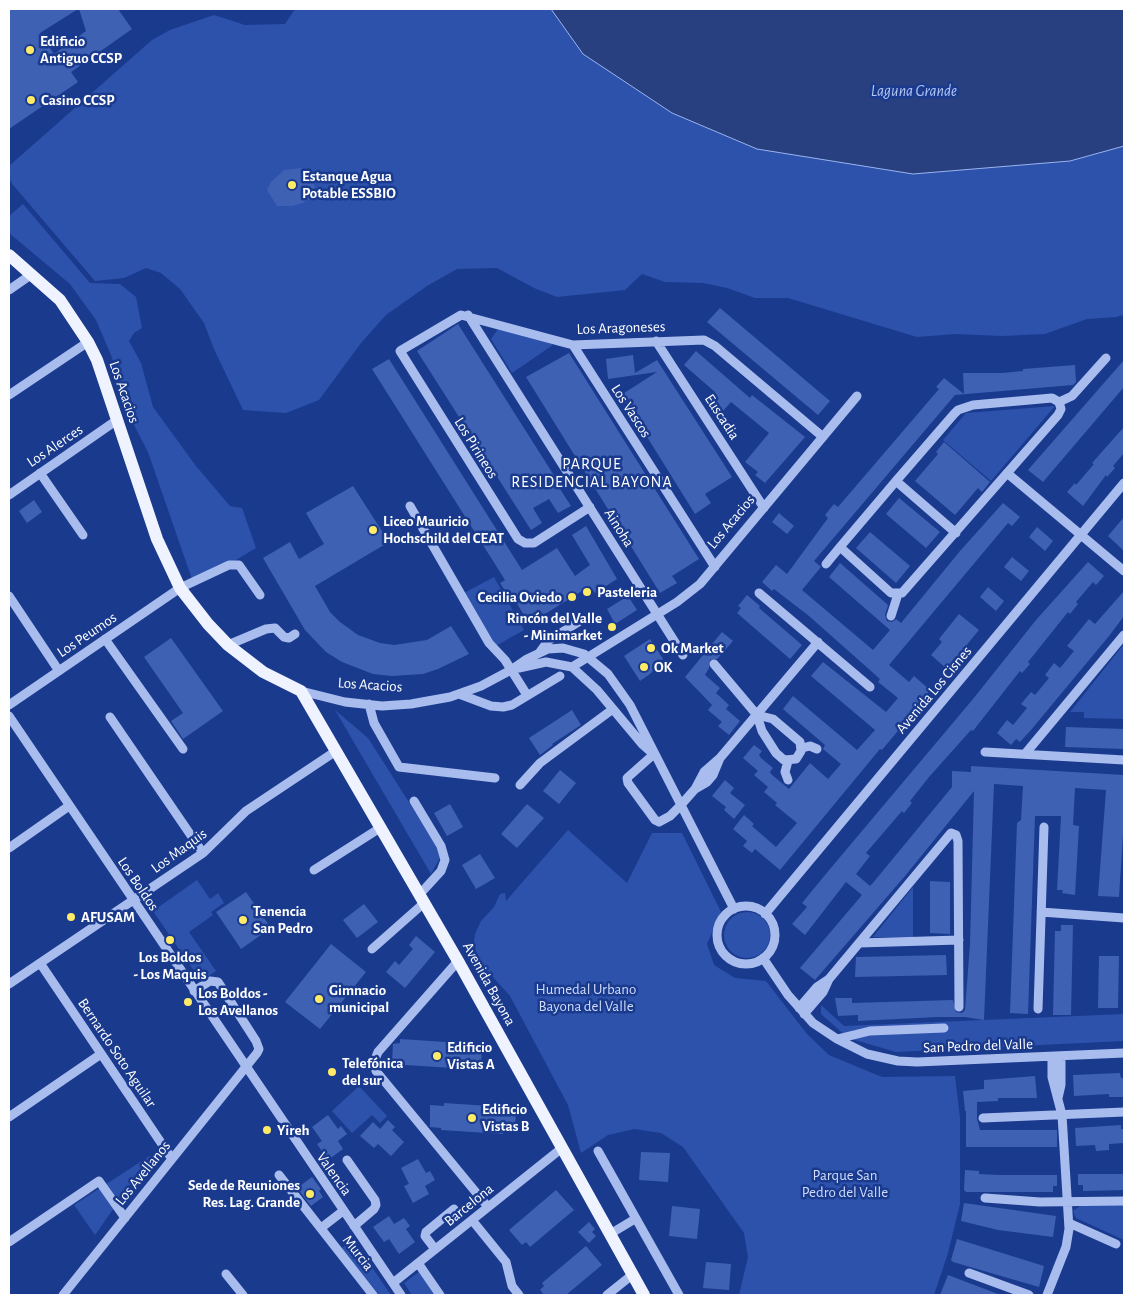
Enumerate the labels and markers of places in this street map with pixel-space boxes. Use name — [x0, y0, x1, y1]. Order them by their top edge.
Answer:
place label: Edificio Antiguo CCSP — [40, 32, 122, 67]
marker: Edificio Antiguo CCSP — [24, 44, 36, 56]
place label: Casino CCSP — [41, 91, 115, 109]
marker: Casino CCSP — [25, 94, 37, 106]
place label: Estanque Agua Potable ESSBIO — [302, 167, 396, 202]
marker: Estanque Agua Potable ESSBIO — [286, 179, 298, 191]
place label: Liceo Mauricio Hochschild del CEAT — [383, 512, 504, 547]
marker: Liceo Mauricio Hochschild del CEAT — [367, 524, 379, 536]
place label: Pasteleria — [597, 583, 657, 601]
marker: Pasteleria — [581, 586, 593, 598]
place label: Cecilia Oviedo — [478, 588, 562, 606]
marker: Cecilia Oviedo — [566, 591, 578, 603]
place label: Rincón del Valle - Minimarket — [507, 609, 602, 644]
marker: Rincón del Valle - Minimarket — [606, 621, 618, 633]
place label: Ok Market — [661, 639, 724, 657]
marker: Ok Market — [645, 642, 657, 654]
place label: OK — [654, 658, 672, 676]
marker: OK — [638, 661, 650, 673]
place label: Tenencia San Pedro — [253, 902, 313, 937]
place label: AFUSAM — [81, 908, 135, 926]
marker: AFUSAM — [65, 911, 77, 923]
marker: Tenencia San Pedro — [237, 914, 249, 926]
marker: Los Boldos - Los Maquis — [164, 934, 176, 946]
place label: Los Boldos - Los Maquis — [134, 948, 206, 983]
place label: Gimnacio municipal — [329, 981, 389, 1016]
place label: Los Boldos - Los Avellanos — [198, 984, 278, 1019]
marker: Gimnacio municipal — [313, 993, 325, 1005]
marker: Los Boldos - Los Avellanos — [182, 996, 194, 1008]
place label: Edificio Vistas A — [447, 1038, 495, 1073]
marker: Edificio Vistas A — [431, 1050, 443, 1062]
place label: Telefónica del sur — [342, 1054, 403, 1089]
marker: Telefónica del sur — [326, 1066, 338, 1078]
place label: Edificio Vistas B — [482, 1100, 529, 1135]
marker: Edificio Vistas B — [466, 1112, 478, 1124]
place label: Yireh — [277, 1121, 309, 1139]
marker: Yireh — [261, 1124, 273, 1136]
place label: Sede de Reuniones Res. Lag. Grande — [188, 1176, 300, 1211]
marker: Sede de Reuniones Res. Lag. Grande — [304, 1188, 316, 1200]

